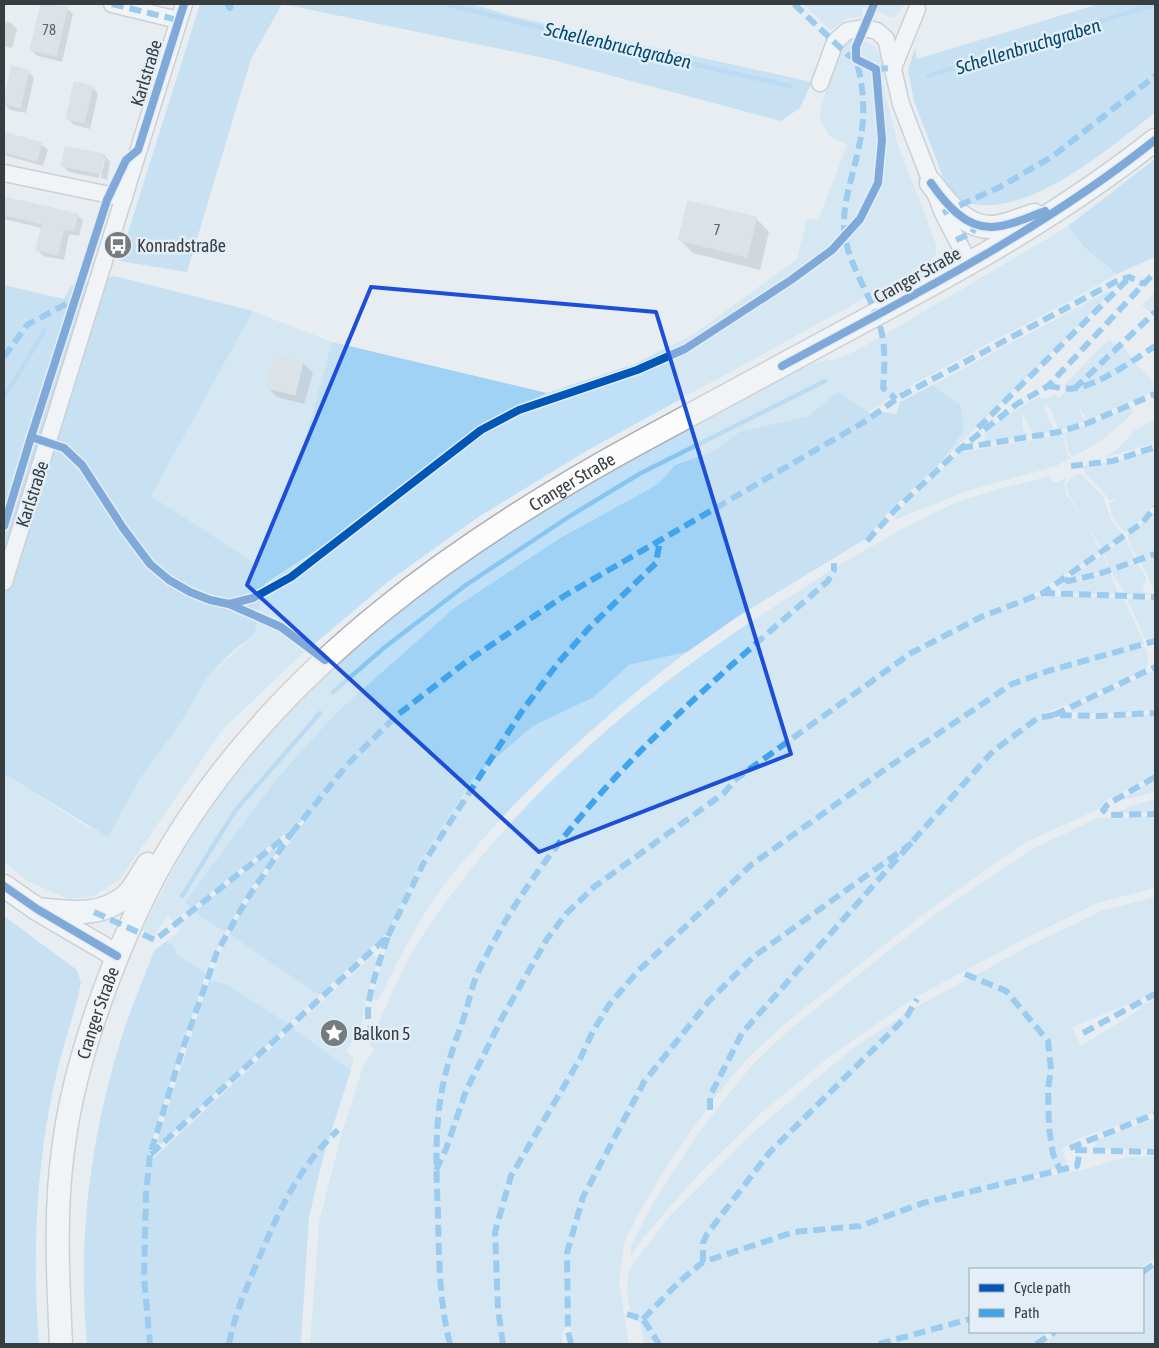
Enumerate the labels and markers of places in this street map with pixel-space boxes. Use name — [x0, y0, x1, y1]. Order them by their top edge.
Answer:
bus stop icon: Konradstraße — [103, 230, 133, 260]
place label: Konradstraße — [137, 235, 226, 256]
place icon: Balkon 5 — [319, 1018, 349, 1048]
place label: Balkon 5 — [353, 1023, 410, 1044]

